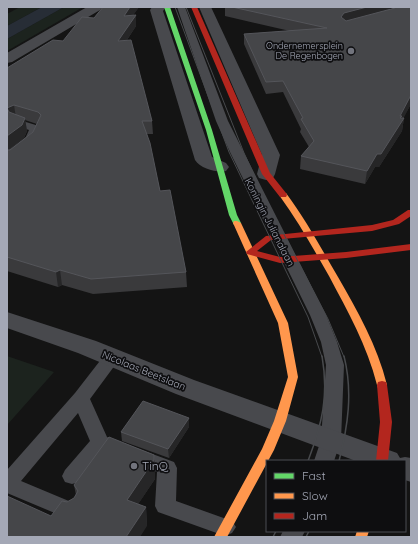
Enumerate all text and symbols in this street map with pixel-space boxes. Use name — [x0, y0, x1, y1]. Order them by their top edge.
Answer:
place label: Ondernemersplein De Regenbogen — [266, 40, 343, 61]
marker: Ondernemersplein De Regenbogen — [346, 46, 356, 56]
street label: Koningin Julianalaan — [242, 176, 297, 268]
street label: Nicolaas Beetslaan — [100, 348, 187, 393]
place label: TinQ — [142, 458, 169, 473]
legend — [266, 460, 406, 532]
marker: TinQ — [129, 461, 139, 471]
text: Fast — [302, 468, 326, 483]
text: Slow — [302, 488, 328, 503]
text: Jam — [302, 508, 327, 523]

